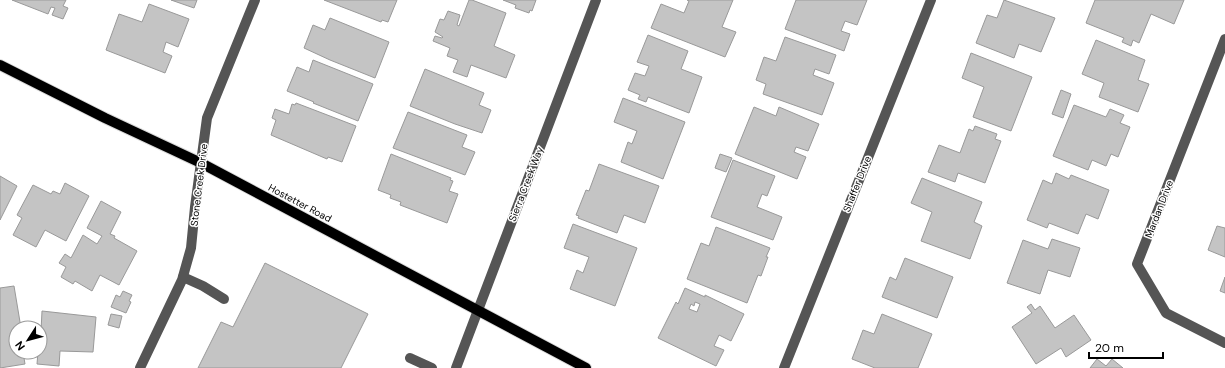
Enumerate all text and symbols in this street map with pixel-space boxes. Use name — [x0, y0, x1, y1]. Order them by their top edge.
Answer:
street label: Stone Creek Drive — [187, 143, 211, 227]
street label: Sierra Creek Way — [506, 144, 546, 223]
street label: Shaffer Drive — [840, 154, 874, 214]
street label: Mardan Drive — [1142, 178, 1176, 240]
street label: Hostetter Road — [266, 181, 334, 225]
north arrow — [8, 320, 48, 360]
scale bar — [1089, 334, 1163, 360]
text: N — [12, 339, 28, 353]
text: 20 m — [1095, 340, 1124, 356]

